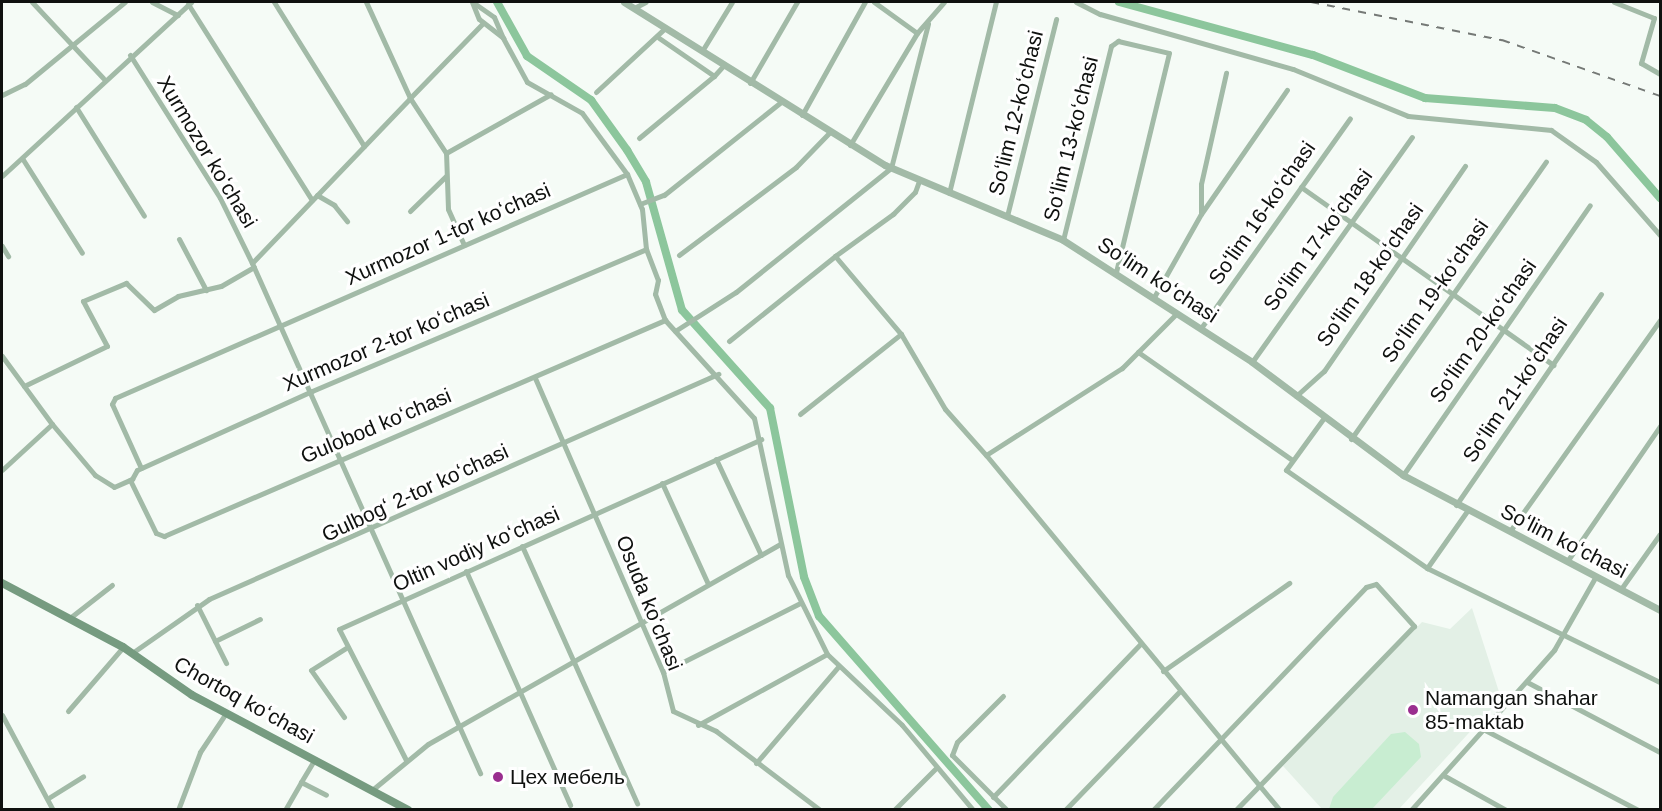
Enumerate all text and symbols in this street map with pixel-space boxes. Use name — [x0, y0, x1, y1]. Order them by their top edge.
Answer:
street label: Soʻlim 12-koʻchasi — [983, 28, 1049, 198]
street label: Soʻlim 13-koʻchasi — [1038, 54, 1104, 224]
street label: Xurmozor koʻchasi — [152, 71, 262, 233]
street label: Soʻlim 16-koʻchasi — [1203, 136, 1321, 290]
street label: Soʻlim 17-koʻchasi — [1258, 164, 1378, 316]
street label: Xurmozor 1-tor koʻchasi — [342, 177, 554, 291]
street label: Soʻlim 18-koʻchasi — [1311, 198, 1429, 352]
street label: Soʻlim 19-koʻchasi — [1376, 214, 1494, 368]
street label: Soʻlim koʻchasi — [1093, 232, 1223, 328]
street label: Soʻlim 20-koʻchasi — [1424, 254, 1542, 408]
street label: Xurmozor 2-tor koʻchasi — [279, 287, 493, 397]
street label: Soʻlim 21-koʻchasi — [1457, 313, 1573, 467]
street label: Gulobod koʻchasi — [297, 383, 455, 469]
street label: Gulbogʻ 2-tor koʻchasi — [318, 439, 512, 547]
street label: Soʻlim koʻchasi — [1496, 498, 1632, 584]
street label: Oltin vodiy koʻchasi — [389, 501, 563, 597]
street label: Osuda koʻchasi — [610, 532, 688, 674]
street label: Chortoq koʻchasi — [169, 651, 319, 749]
place label: Namangan shahar 85-maktab — [1425, 685, 1598, 735]
marker: Namangan shahar 85-maktab — [1406, 703, 1420, 717]
place label: Цех мебель — [510, 764, 625, 790]
marker: Цех мебель — [491, 770, 505, 784]

